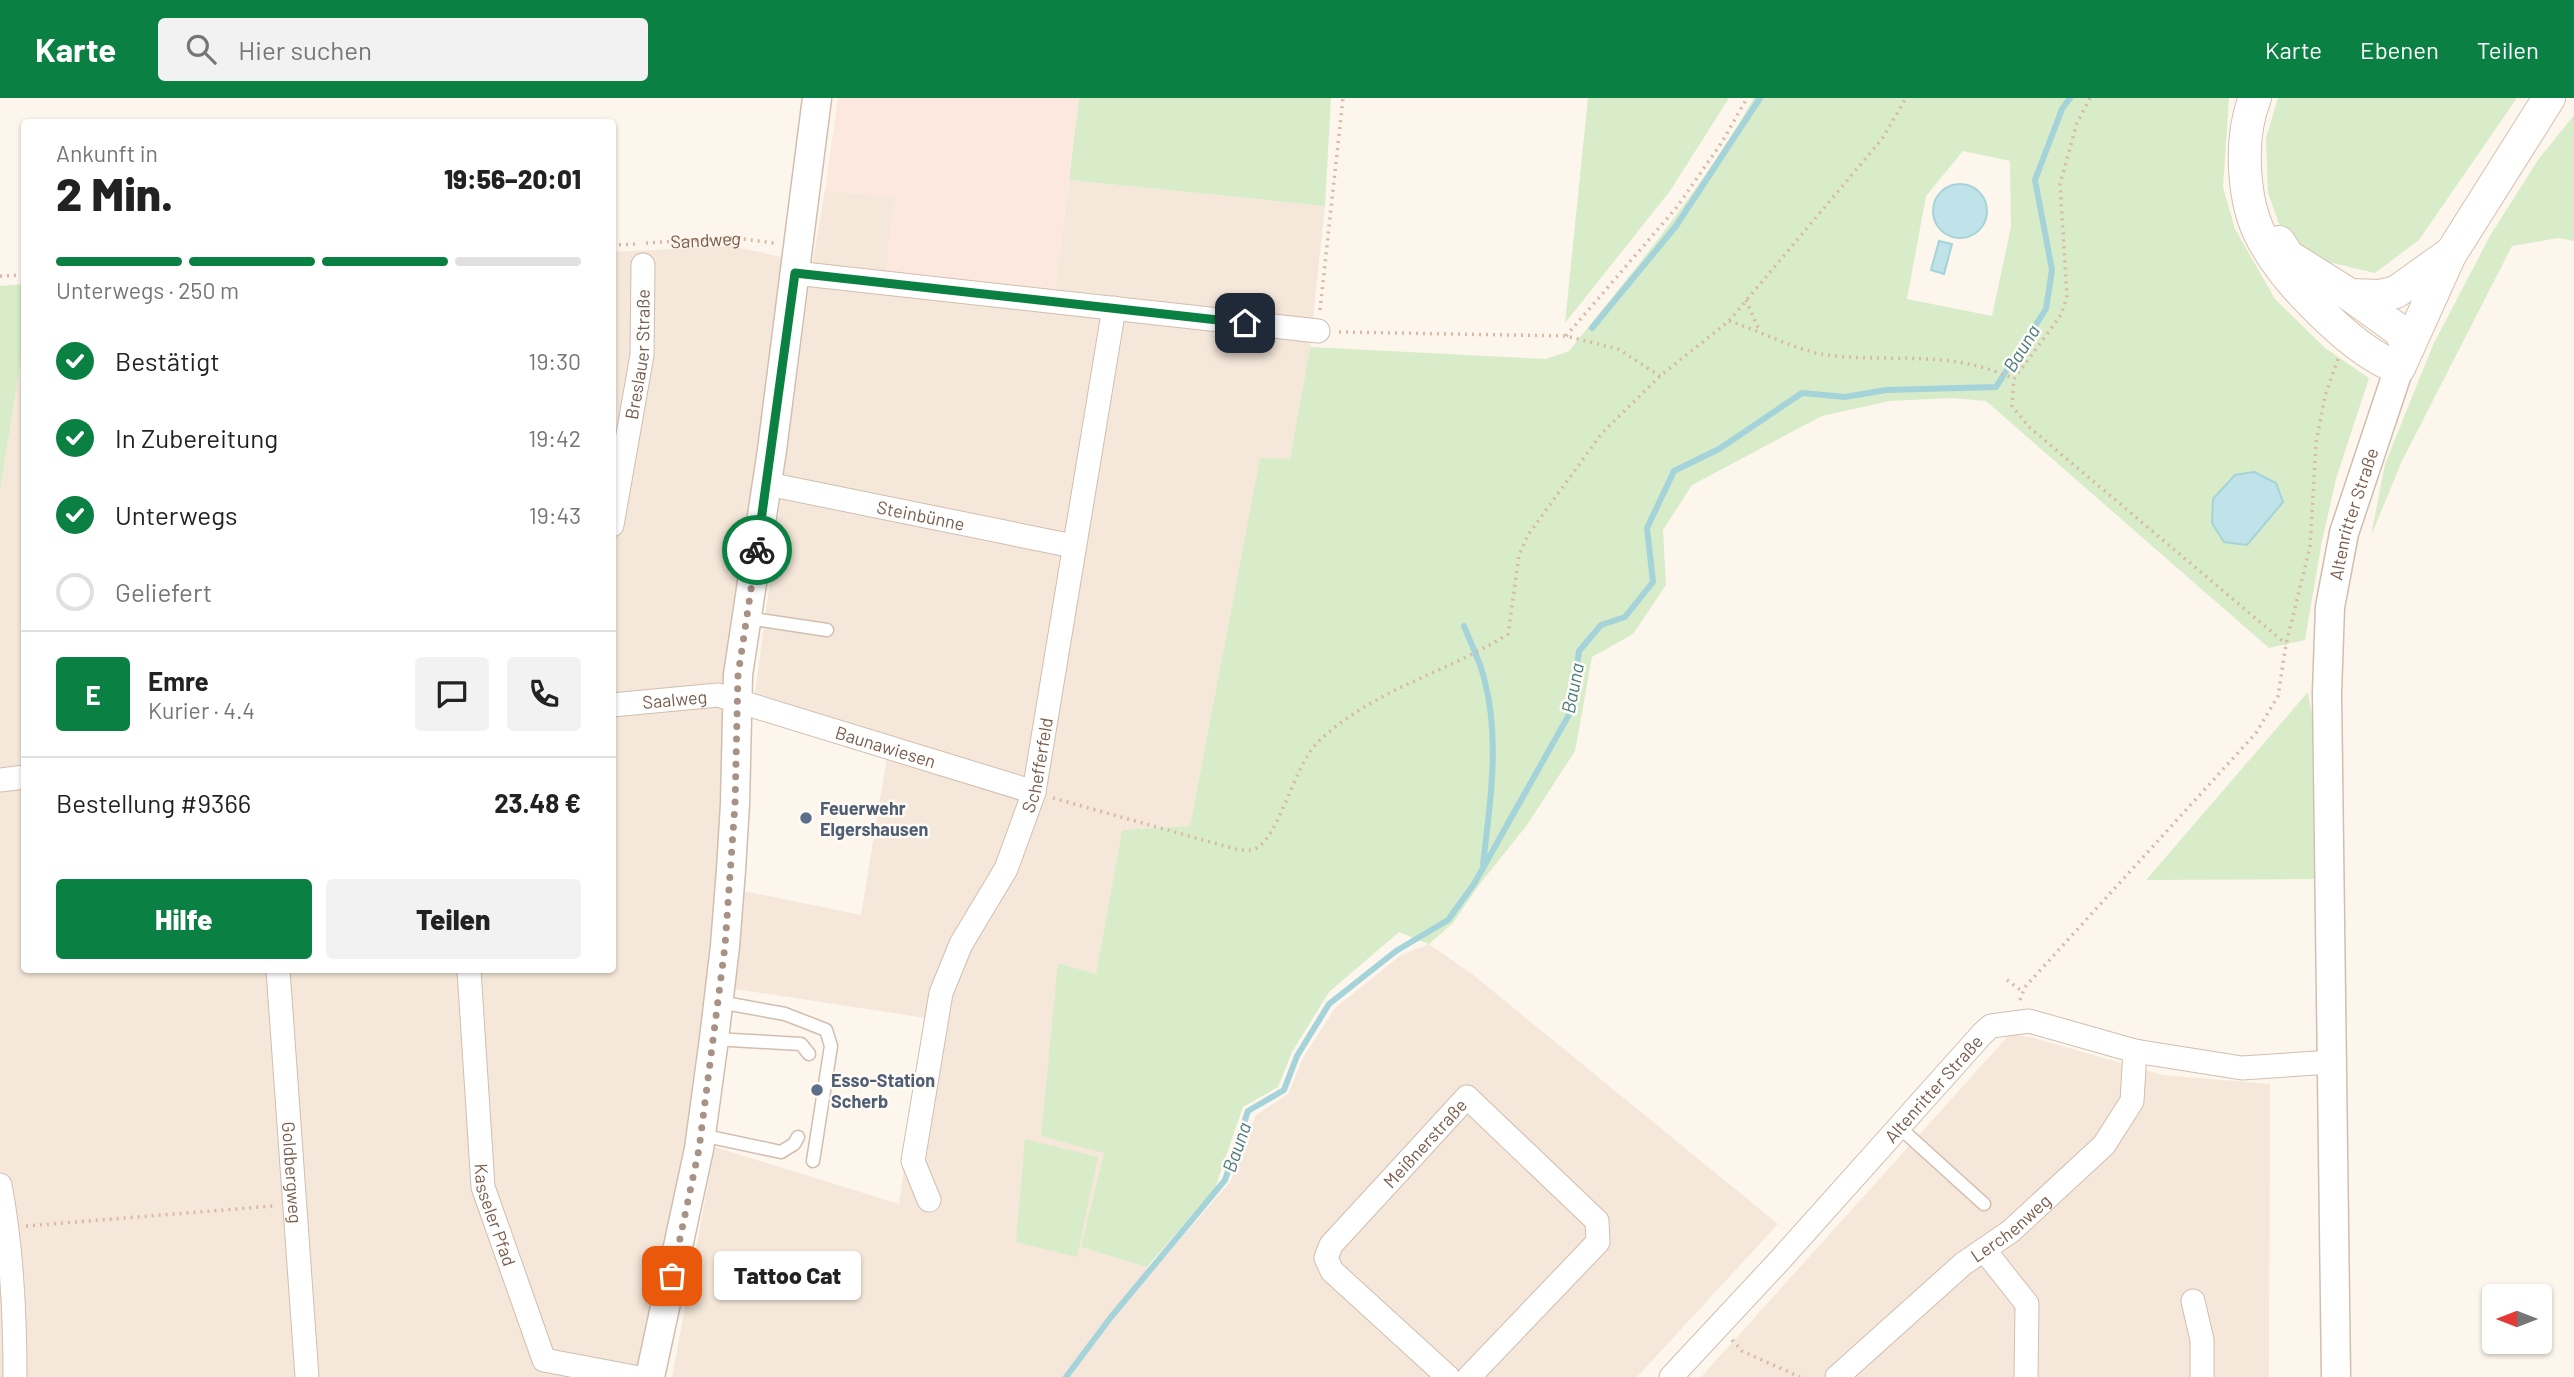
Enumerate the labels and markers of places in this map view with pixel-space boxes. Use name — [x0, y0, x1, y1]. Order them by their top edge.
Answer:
pin — [1215, 293, 1275, 353]
place label: Feuerwehr Elgershausen — [820, 797, 928, 840]
marker: Feuerwehr Elgershausen — [798, 810, 814, 826]
place label: Esso-Station Scherb — [831, 1069, 935, 1112]
marker: Esso-Station Scherb — [809, 1082, 825, 1098]
pin — [642, 1246, 702, 1306]
callout: Tattoo Cat — [714, 1252, 861, 1300]

